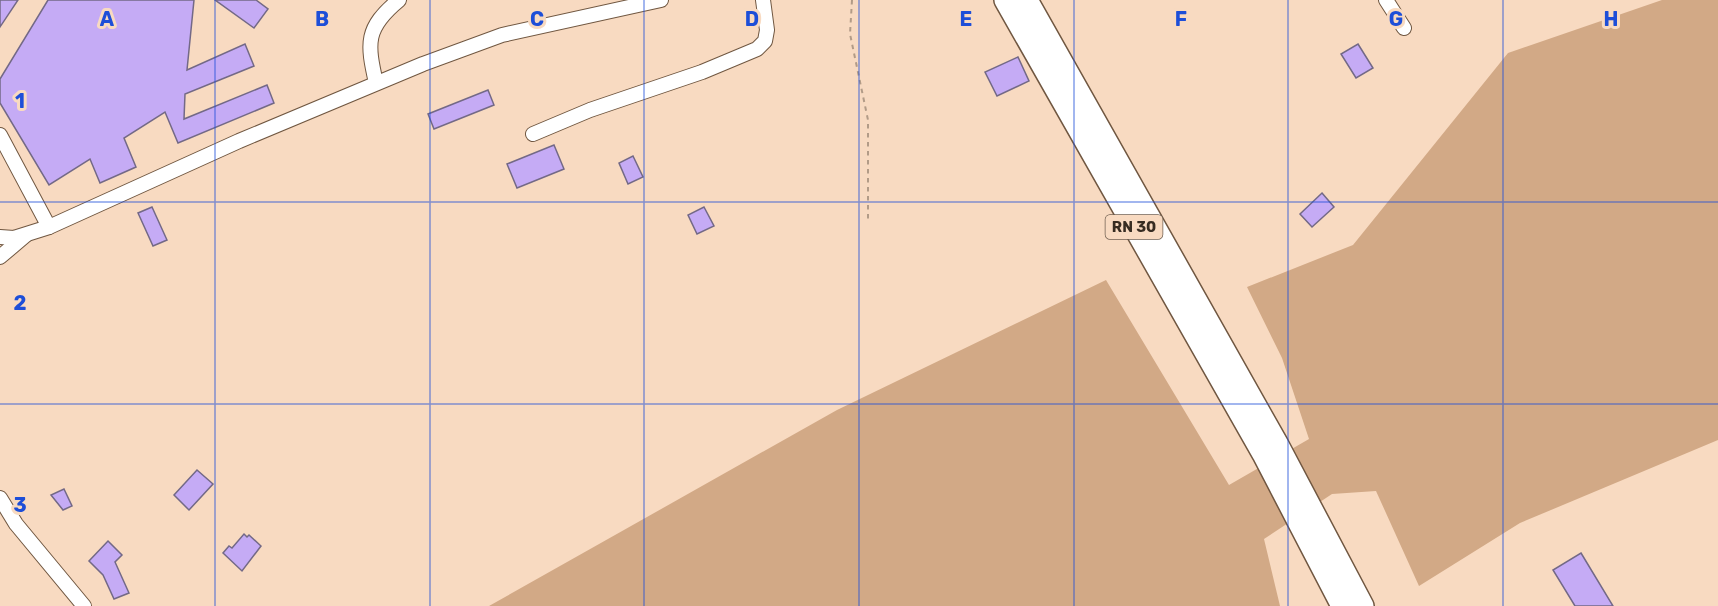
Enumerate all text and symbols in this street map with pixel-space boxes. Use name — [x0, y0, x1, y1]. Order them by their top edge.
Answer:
text: A — [100, 7, 115, 31]
text: B — [315, 7, 329, 31]
text: C — [530, 7, 544, 31]
text: D — [745, 7, 759, 31]
text: E — [960, 7, 972, 31]
text: F — [1175, 7, 1187, 31]
text: G — [1389, 7, 1403, 31]
text: H — [1604, 7, 1618, 31]
text: 1 — [15, 89, 25, 113]
road number: RN 30 — [1106, 215, 1162, 239]
text: 2 — [14, 291, 27, 315]
text: 3 — [13, 493, 27, 517]

